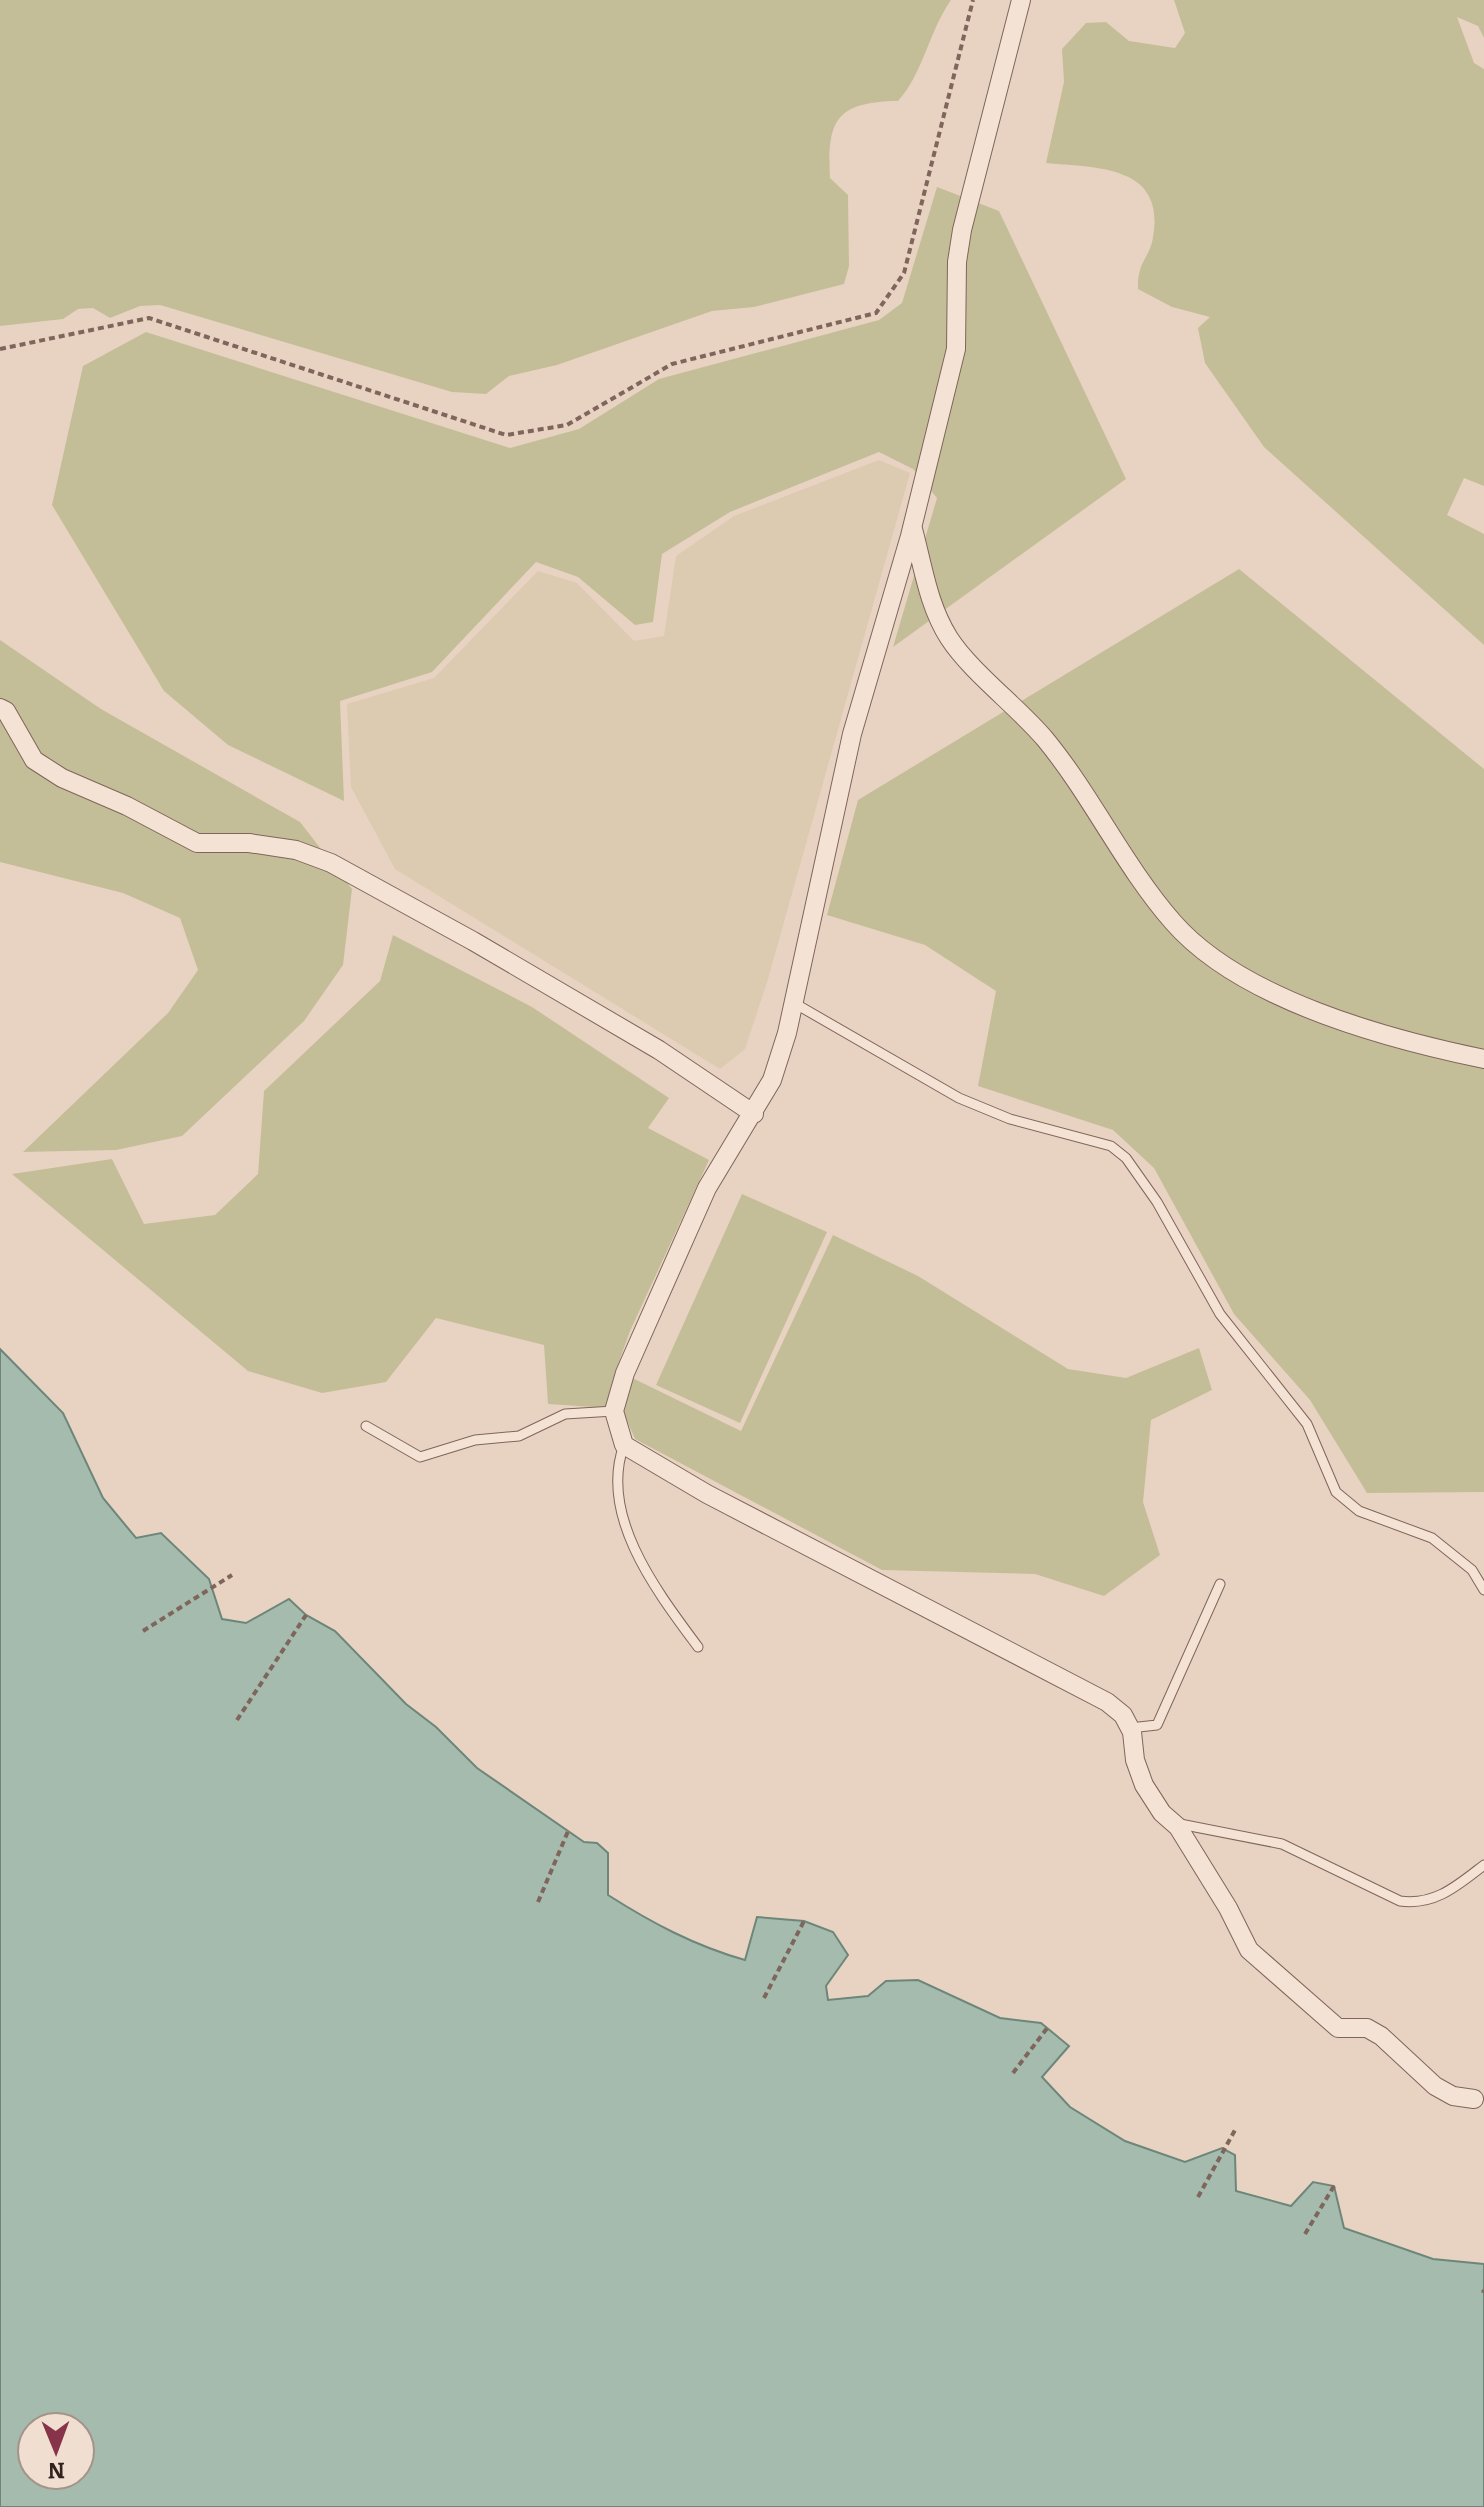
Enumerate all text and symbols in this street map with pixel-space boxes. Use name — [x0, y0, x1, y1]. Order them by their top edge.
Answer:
north arrow — [16, 2411, 96, 2491]
text: N — [48, 2457, 65, 2484]

